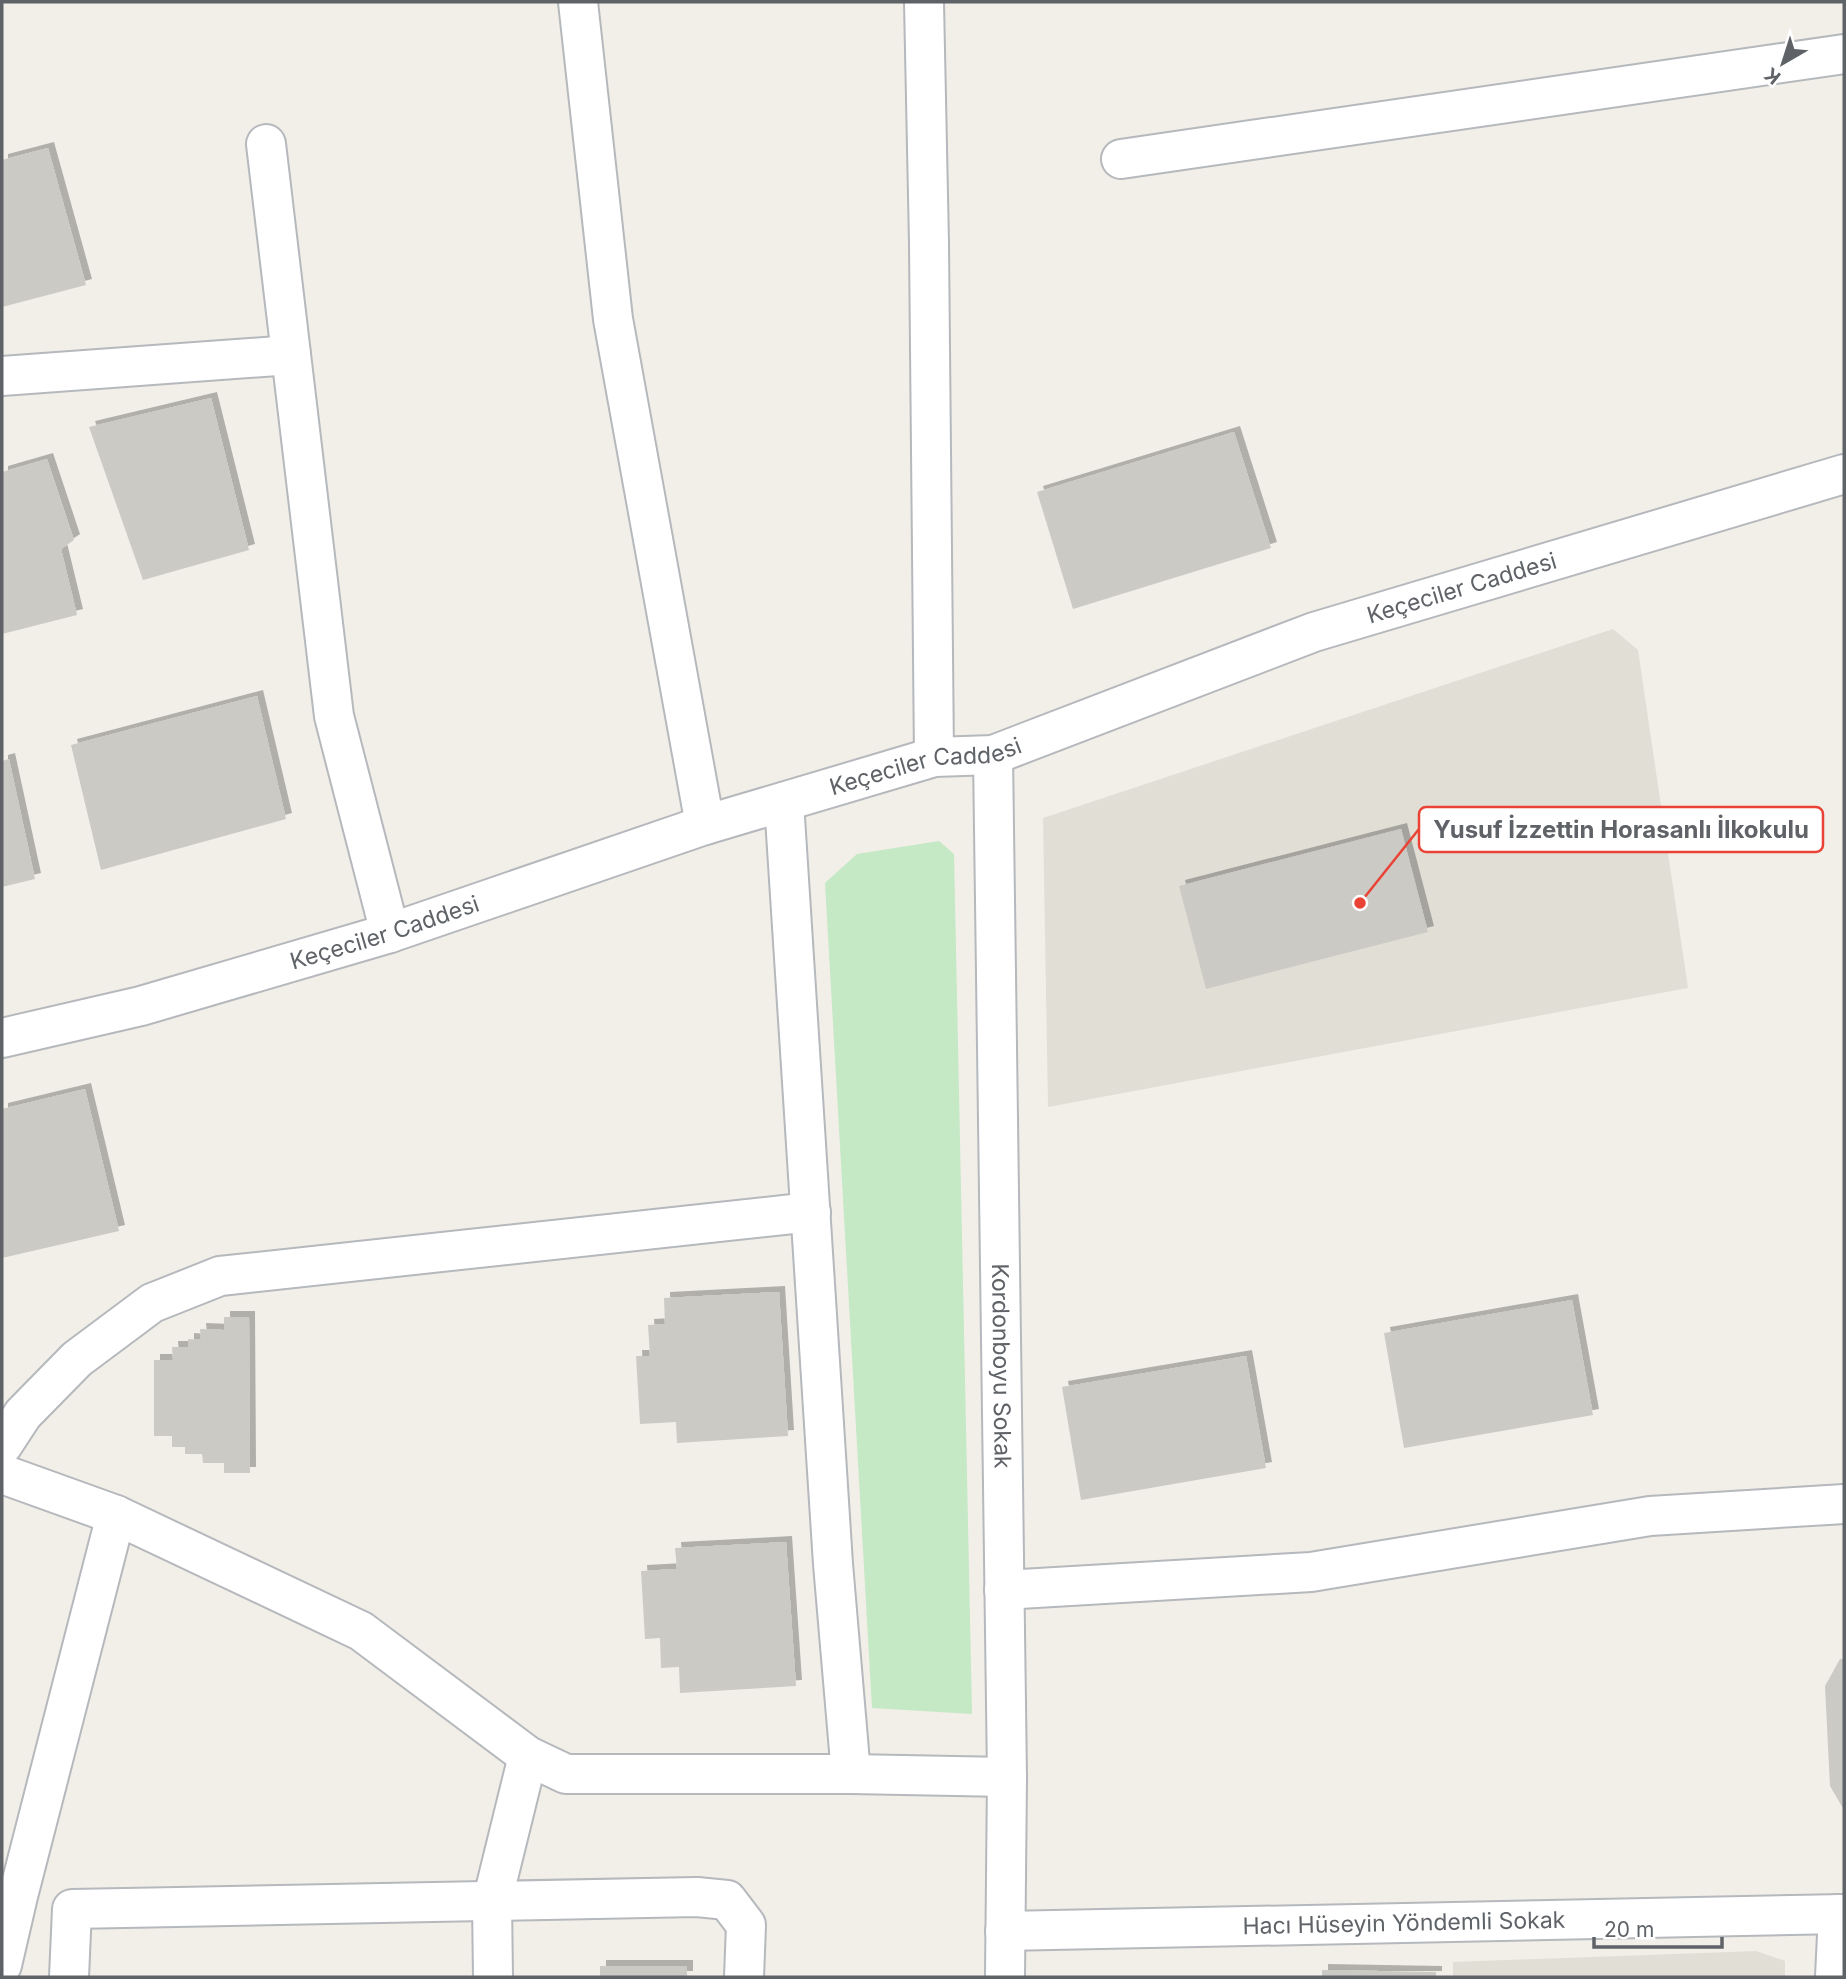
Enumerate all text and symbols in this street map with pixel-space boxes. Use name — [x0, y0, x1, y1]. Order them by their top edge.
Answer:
north arrow — [1748, 28, 1818, 98]
text: K — [1760, 62, 1785, 89]
street label: Keçeciler Caddesi — [1364, 546, 1560, 629]
street label: Keçeciler Caddesi — [826, 731, 1025, 801]
callout: Yusuf İzzettin Horasanlı İlkokulu — [1419, 807, 1823, 852]
text: Yusuf İzzettin Horasanlı İlkokulu — [1433, 814, 1809, 844]
street label: Keçeciler Caddesi — [287, 890, 483, 976]
street label: Kordonboyu Sokak — [986, 1263, 1017, 1469]
street label: Hacı Hüseyin Yöndemli Sokak — [1242, 1906, 1566, 1940]
scale bar — [1594, 1906, 1722, 1950]
text: 20 m — [1604, 1917, 1654, 1942]

